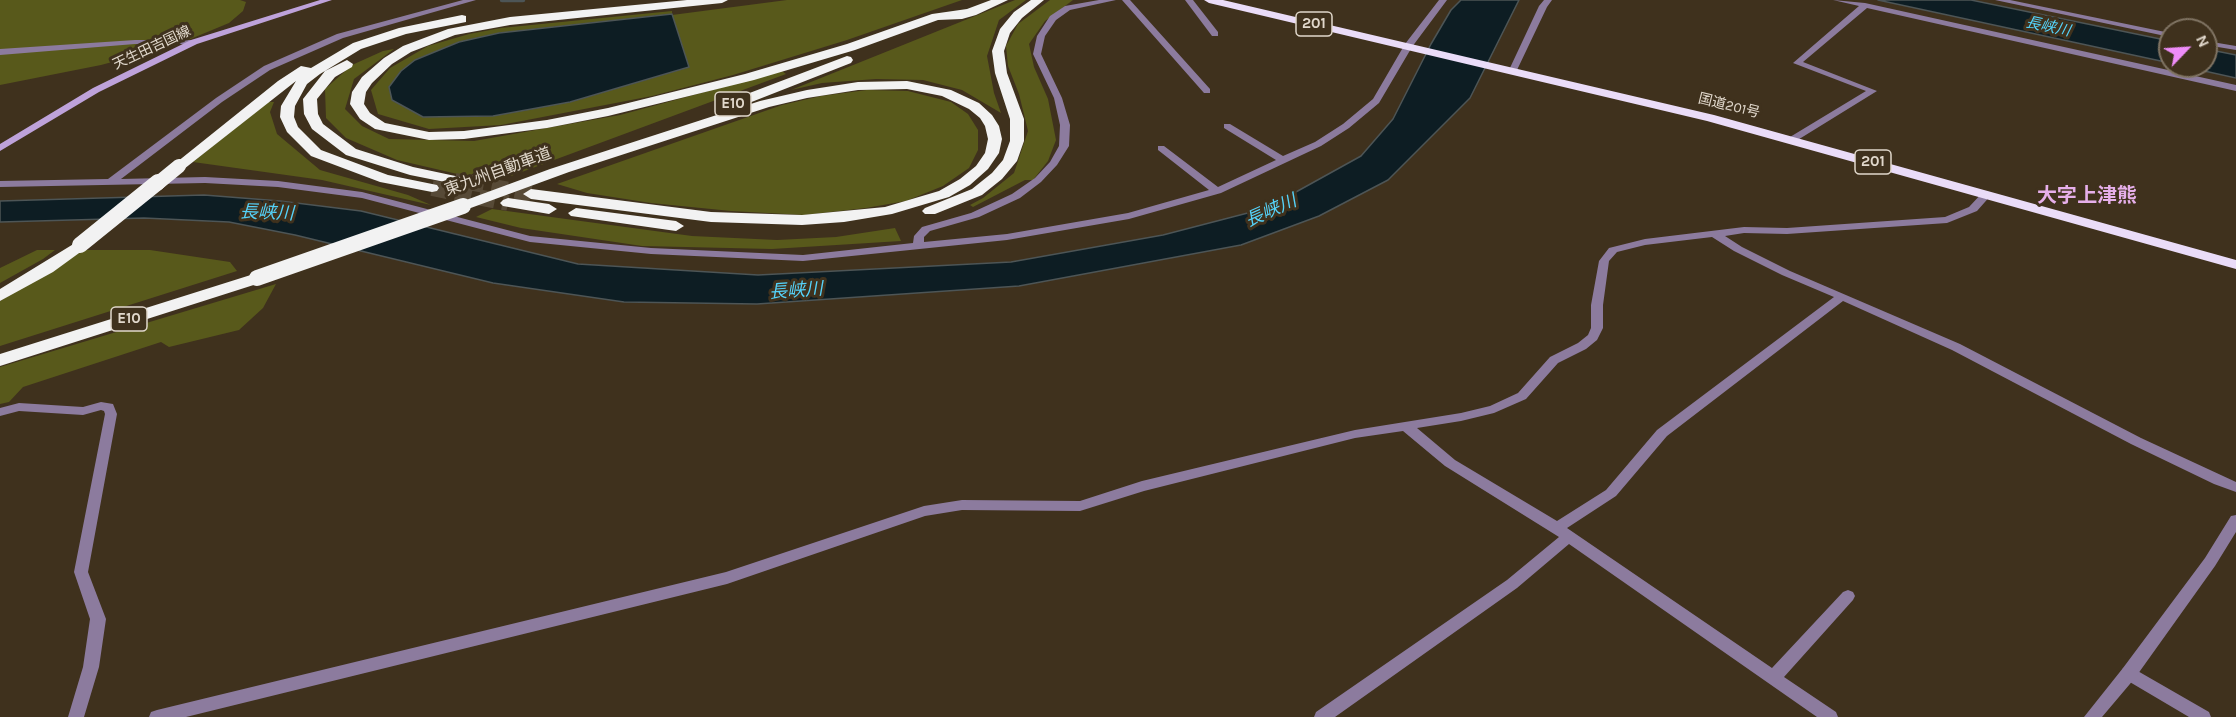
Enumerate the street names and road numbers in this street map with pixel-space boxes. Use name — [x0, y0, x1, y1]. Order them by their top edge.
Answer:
road number: 201 — [1296, 12, 1332, 36]
street label: 天生田吉国線 — [110, 23, 194, 73]
street label: 国道201号 — [1696, 90, 1762, 122]
road number: E10 — [715, 92, 751, 116]
street label: 東九州自動車道 — [442, 144, 554, 200]
road number: 201 — [1855, 150, 1891, 174]
road number: E10 — [111, 307, 147, 331]

